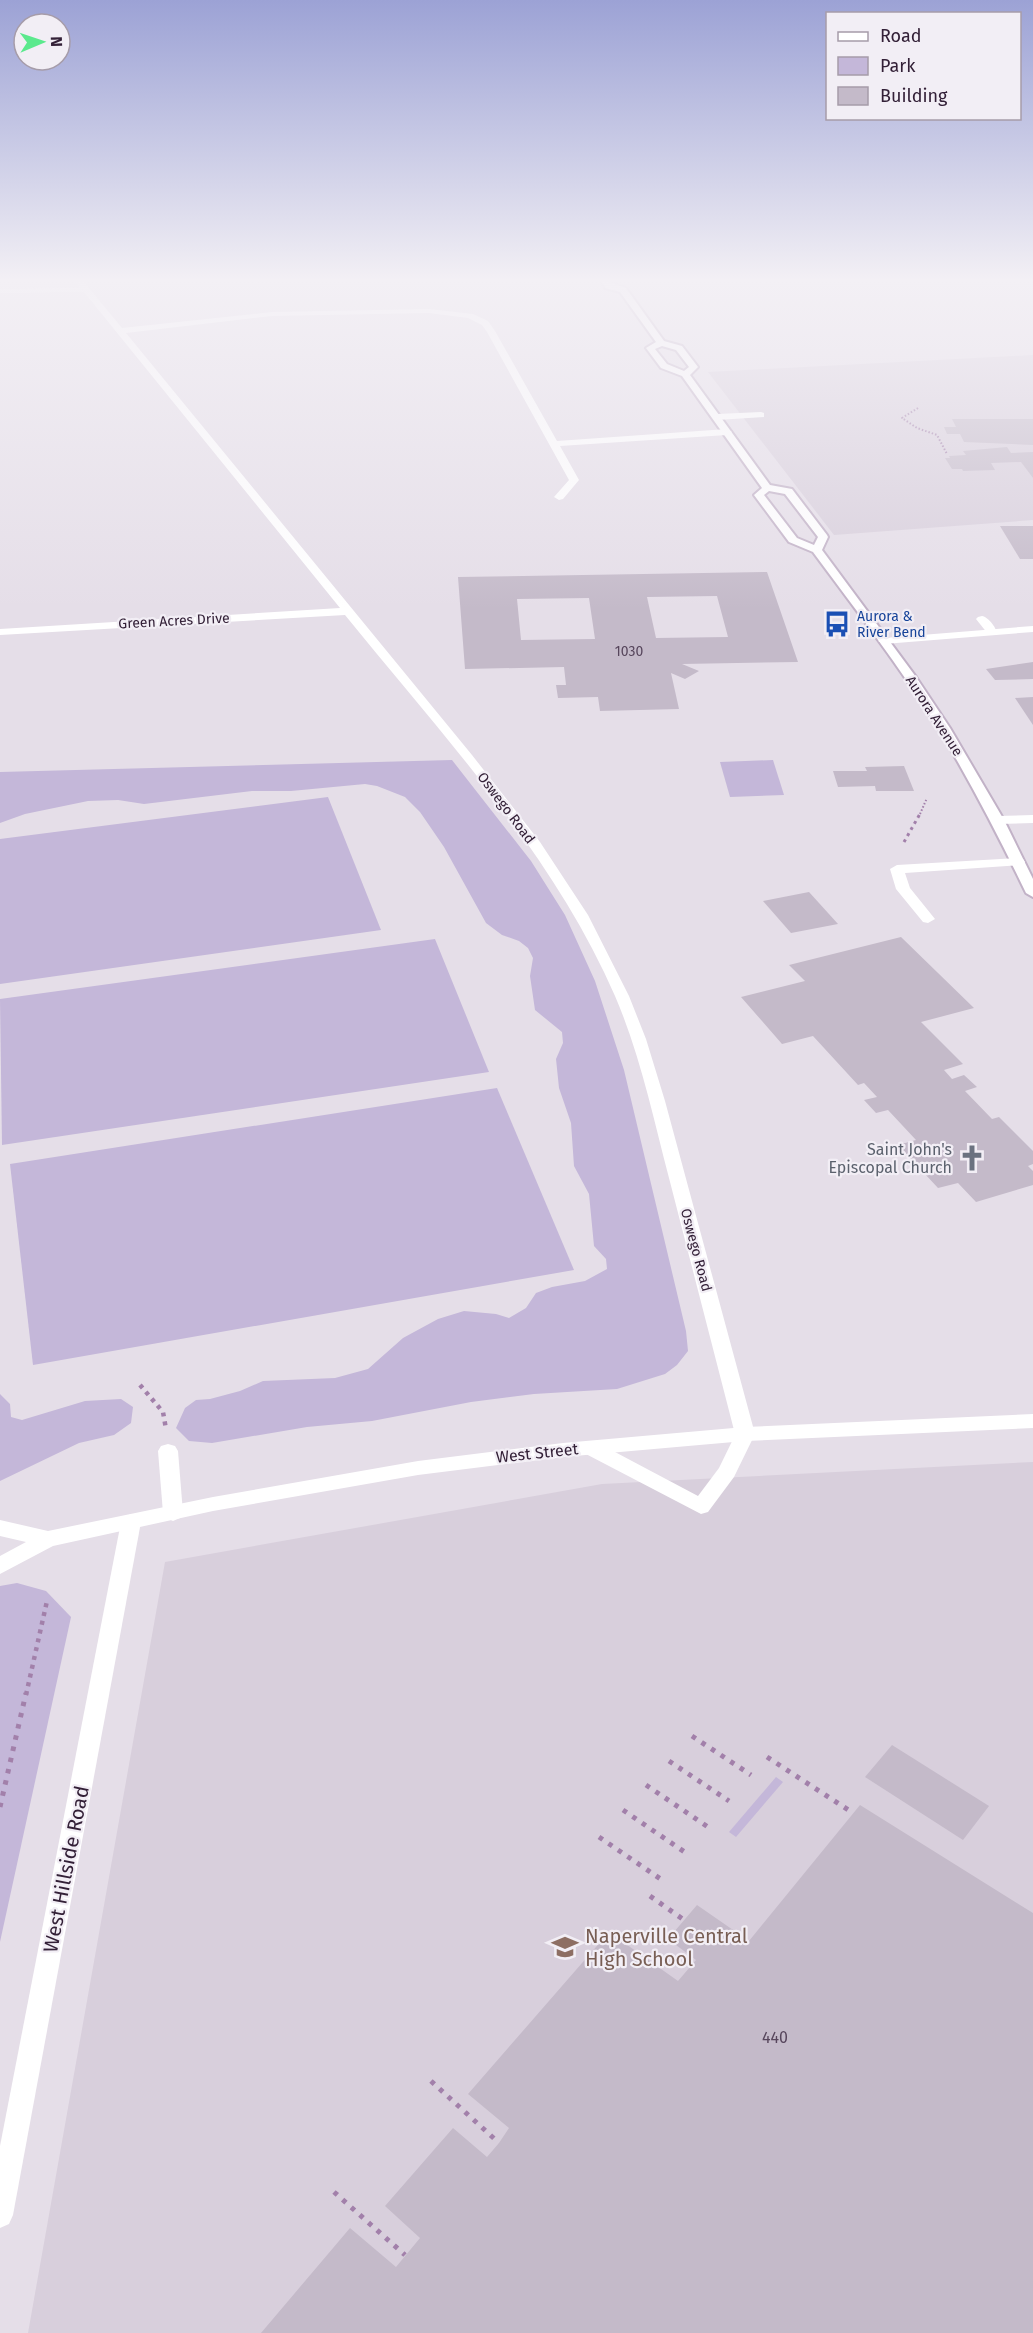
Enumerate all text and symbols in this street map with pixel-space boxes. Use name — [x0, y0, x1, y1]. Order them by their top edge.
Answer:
north arrow — [12, 12, 72, 72]
legend — [826, 12, 1021, 120]
text: Road — [880, 25, 922, 47]
text: N — [47, 36, 66, 47]
text: Park — [880, 55, 916, 77]
text: Building — [880, 85, 948, 107]
place label: Aurora & River Bend — [857, 608, 926, 641]
bus stop icon: Aurora & River Bend — [822, 609, 852, 639]
street label: Green Acres Drive — [118, 610, 230, 632]
house number: 1030 — [615, 643, 643, 660]
street label: Aurora Avenue — [902, 673, 966, 759]
street label: Oswego Road — [474, 769, 538, 847]
place label: Saint John's Episcopal Church — [828, 1140, 952, 1177]
church icon: Saint John's Episcopal Church — [957, 1143, 987, 1173]
street label: Oswego Road — [677, 1207, 715, 1293]
street label: West Street — [495, 1439, 579, 1467]
street label: West Hillside Road — [38, 1784, 94, 1954]
place label: Naperville Central High School — [585, 1924, 748, 1971]
school or university icon: Naperville Central High School — [550, 1932, 580, 1962]
house number: 440 — [762, 2028, 788, 2047]

